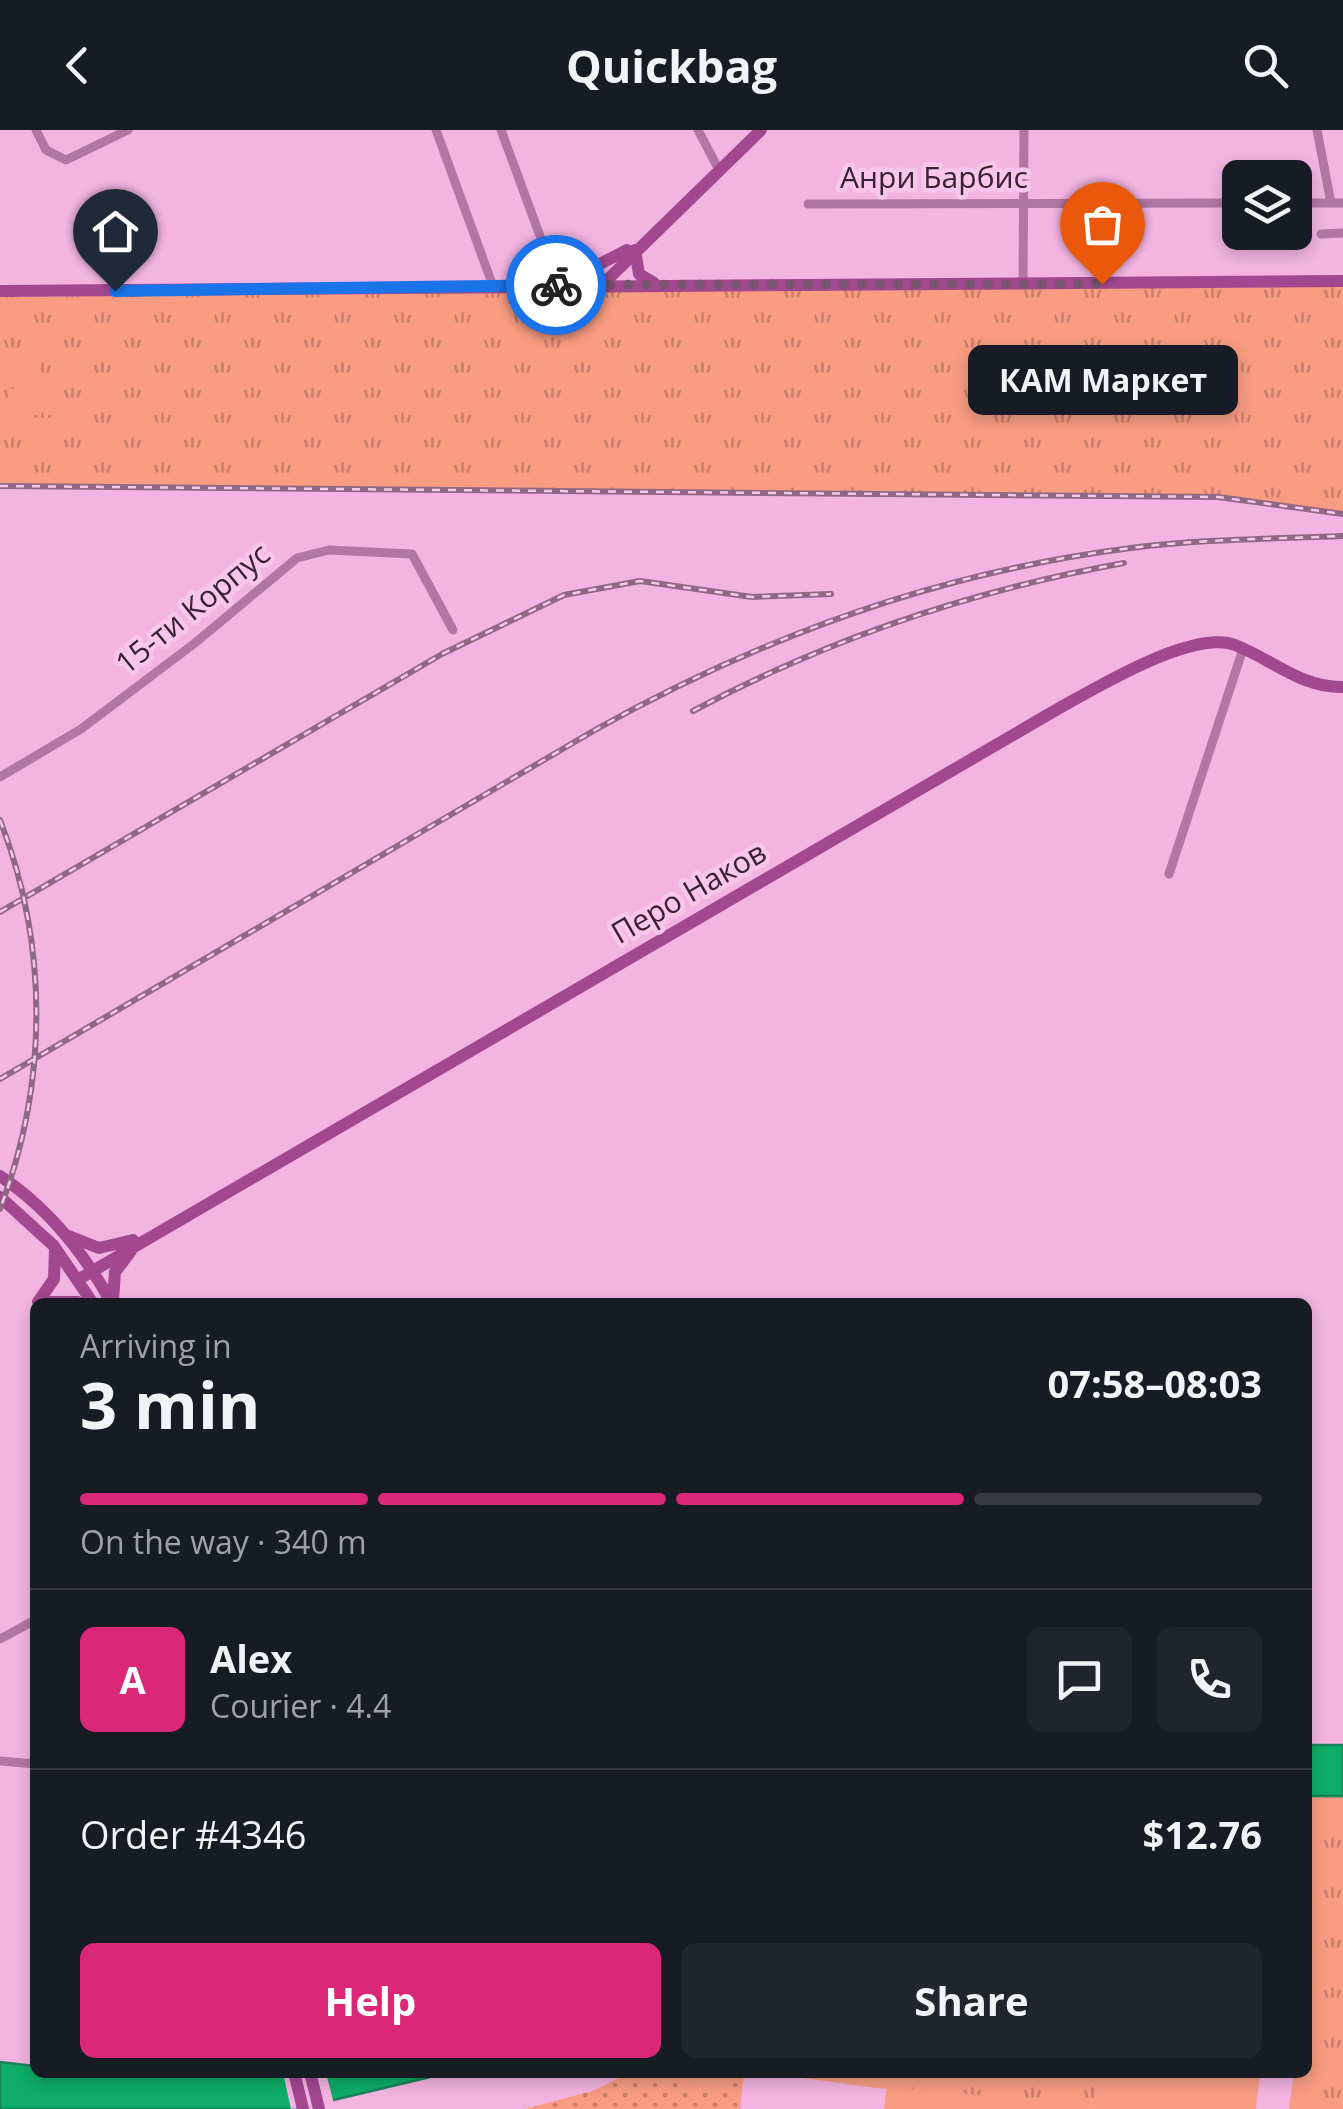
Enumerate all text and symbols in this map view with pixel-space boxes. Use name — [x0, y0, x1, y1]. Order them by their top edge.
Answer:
text: Quickbag — [566, 35, 777, 96]
icon: back — [50, 38, 105, 93]
icon: search — [1238, 38, 1293, 93]
street label: Анри Барбис — [840, 156, 1028, 197]
map controls — [1222, 160, 1312, 250]
button: layers — [1222, 160, 1312, 250]
pin — [1060, 182, 1145, 285]
pin — [73, 189, 158, 292]
icon: bag — [1075, 197, 1130, 252]
icon: home — [88, 204, 143, 259]
courier — [506, 235, 606, 335]
icon: bike — [529, 258, 584, 313]
callout: КАМ Маркет — [967, 344, 1237, 414]
text: КАМ Маркет — [999, 358, 1207, 401]
street label: 15-ти Корпус — [106, 533, 278, 683]
street label: Перо Наков — [603, 831, 773, 953]
text: Arriving in — [80, 1324, 232, 1367]
text: 07:58–08:03 — [1048, 1357, 1262, 1409]
text: 3 min — [80, 1360, 260, 1448]
text: On the way · 340 m — [80, 1520, 367, 1563]
button: chat — [1027, 1627, 1132, 1732]
button: phone — [1157, 1627, 1262, 1732]
text: Alex — [210, 1632, 292, 1684]
text: A — [119, 1653, 146, 1705]
text: Courier · 4.4 — [210, 1684, 391, 1727]
text: Order #4346 — [80, 1808, 307, 1860]
text: $12.76 — [1143, 1808, 1262, 1860]
button: Help — [80, 1943, 661, 2058]
button: Share — [681, 1943, 1262, 2058]

